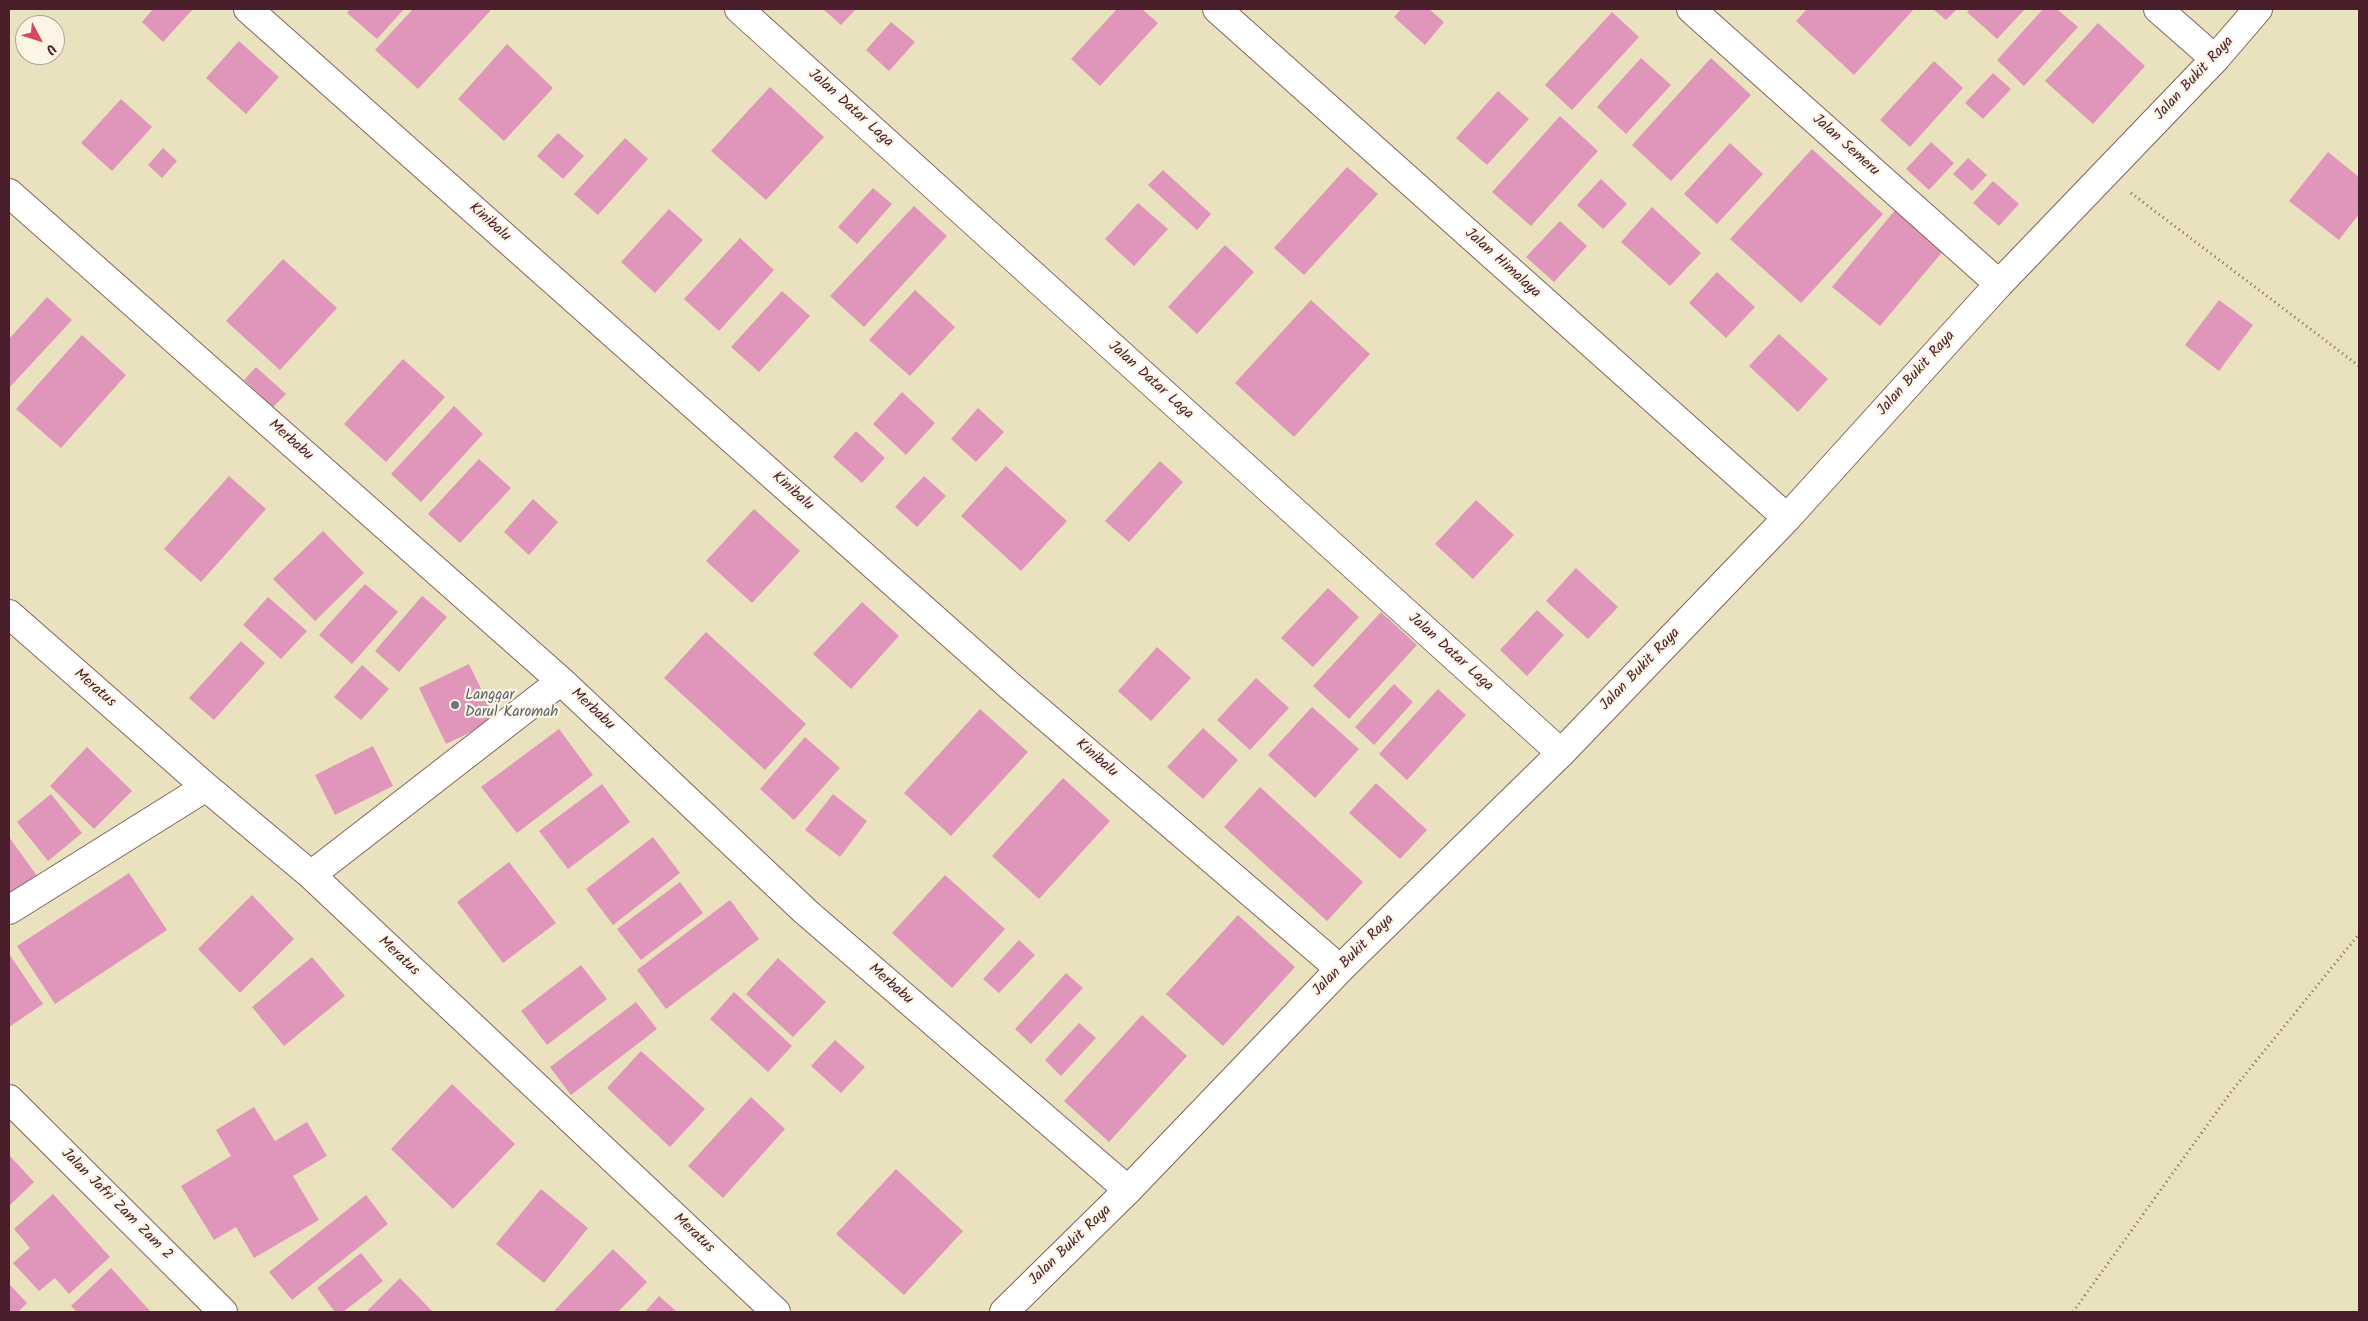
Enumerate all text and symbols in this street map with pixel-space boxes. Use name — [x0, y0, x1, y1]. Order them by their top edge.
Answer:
north arrow — [15, 15, 65, 65]
street label: Jalan Bukit Raya — [2152, 33, 2238, 125]
text: U — [40, 39, 62, 59]
street label: Jalan Datar Laga — [804, 66, 896, 152]
street label: Jalan Semeru — [1808, 111, 1882, 181]
street label: Kinibalu — [464, 200, 514, 246]
street label: Jalan Himalaya — [1460, 225, 1544, 303]
street label: Jalan Bukit Raya — [1874, 328, 1960, 420]
street label: Jalan Datar Laga — [1104, 338, 1196, 424]
street label: Merbabu — [264, 417, 316, 465]
street label: Kinibalu — [767, 469, 817, 515]
street label: Jalan Datar Laga — [1404, 610, 1496, 696]
street label: Jalan Bukit Raya — [1597, 625, 1685, 715]
street label: Meratus — [69, 666, 119, 712]
street label: Merbabu — [566, 685, 618, 735]
place label: Langgar Darul Karomah — [465, 687, 558, 722]
marker: Langgar Darul Karomah — [449, 699, 461, 711]
street label: Kinibalu — [1071, 736, 1121, 782]
street label: Jalan Bukit Raya — [1310, 912, 1398, 1000]
street label: Meratus — [374, 933, 422, 981]
street label: Merbabu — [864, 961, 916, 1009]
street label: Jalan Jafri Zam Zam 2 — [56, 1145, 176, 1265]
street label: Jalan Bukit Raya — [1026, 1202, 1116, 1290]
street label: Meratus — [669, 1210, 717, 1258]

